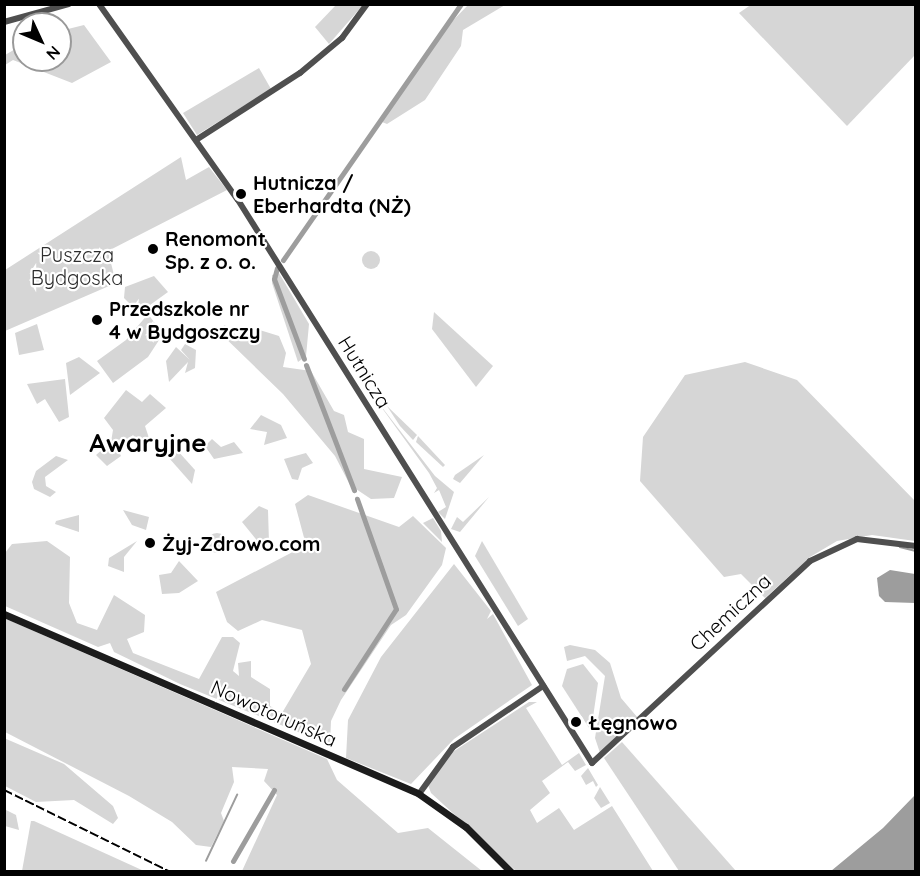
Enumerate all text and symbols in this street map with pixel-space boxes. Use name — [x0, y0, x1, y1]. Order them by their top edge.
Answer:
north arrow — [12, 12, 72, 72]
text: N — [42, 42, 65, 64]
place label: Hutnicza / Eberhardta (NŻ) — [253, 170, 411, 217]
marker: Hutnicza / Eberhardta (NŻ) — [234, 187, 248, 201]
place label: Renomont Sp. z o. o. — [165, 226, 266, 273]
park label: Puszcza Bydgoska — [31, 242, 123, 289]
marker: Renomont Sp. z o. o. — [146, 242, 160, 256]
place label: Przedszkole nr 4 w Bydgoszczy — [109, 296, 260, 343]
marker: Przedszkole nr 4 w Bydgoszczy — [90, 313, 104, 327]
street label: Hutnicza — [334, 332, 396, 412]
district label: Awaryjne — [89, 427, 207, 459]
place label: Żyj-Zdrowo.com — [162, 531, 320, 555]
marker: Żyj-Zdrowo.com — [143, 536, 157, 550]
street label: Chemiczna — [685, 568, 775, 656]
street label: Nowotoruńska — [207, 675, 341, 751]
place label: Łęgnowo — [588, 710, 677, 734]
marker: Łęgnowo — [569, 715, 583, 729]

